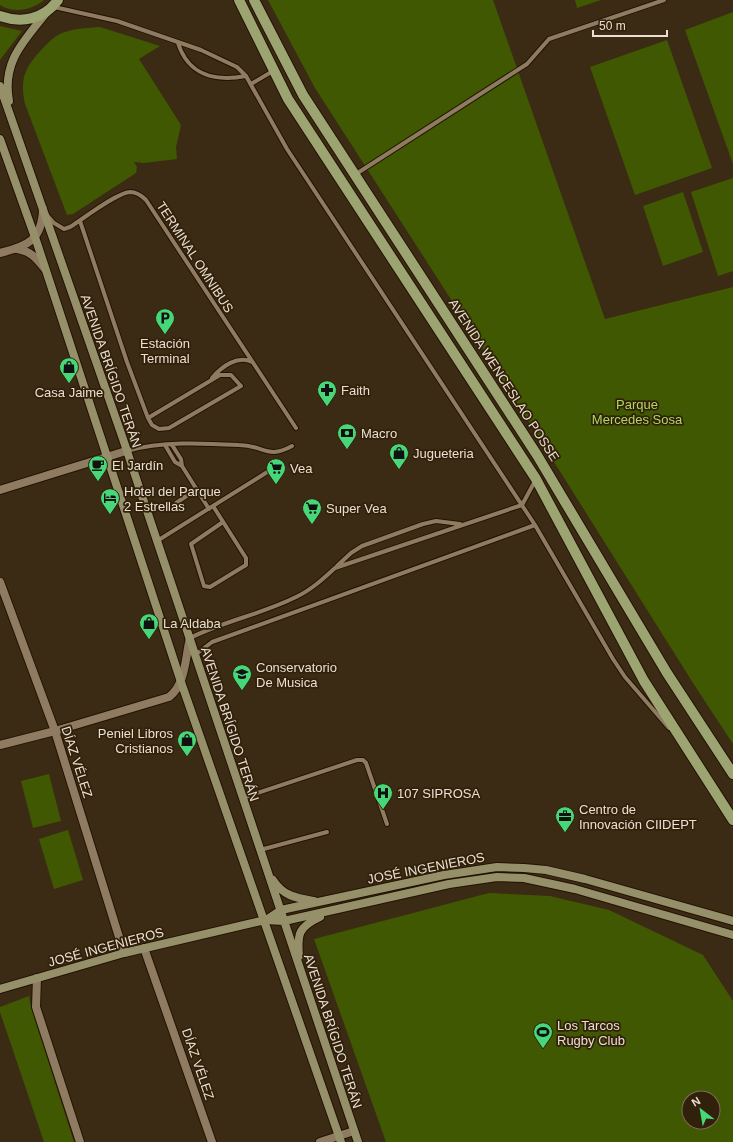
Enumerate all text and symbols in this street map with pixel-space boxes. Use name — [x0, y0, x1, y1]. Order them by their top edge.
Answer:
scale bar — [593, 12, 667, 38]
text: 50 m — [599, 19, 626, 33]
street label: TERMINAL OMNIBUS — [153, 199, 237, 316]
street label: AVENIDA BRÍGIDO TERÁN — [78, 292, 144, 450]
street label: AVENIDA WENCESLAO POSSE — [446, 296, 562, 464]
parking icon: Estación Terminal — [154, 307, 176, 335]
place label: Estación Terminal — [140, 336, 190, 366]
shop icon: Casa Jaime — [58, 356, 80, 384]
pharmacy icon: Faith — [316, 379, 338, 407]
place label: Faith — [341, 383, 370, 398]
place label: Casa Jaime — [35, 385, 103, 400]
park label: Parque Mercedes Sosa — [592, 397, 683, 427]
bank icon: Macro — [336, 422, 358, 450]
place label: Macro — [361, 426, 397, 441]
shop icon: Jugueteria — [388, 442, 410, 470]
place label: Jugueteria — [413, 446, 474, 461]
cafe icon: El Jardín — [87, 454, 109, 482]
supermarket icon: Vea — [265, 457, 287, 485]
place label: El Jardín — [112, 458, 163, 473]
place label: Vea — [290, 461, 313, 476]
place label: Hotel del Parque 2 Estrellas — [124, 484, 221, 514]
hotel icon: Hotel del Parque 2 Estrellas — [99, 487, 121, 515]
supermarket icon: Super Vea — [301, 497, 323, 525]
place label: Super Vea — [326, 501, 387, 516]
shop icon: La Aldaba — [138, 612, 160, 640]
place label: La Aldaba — [163, 616, 222, 631]
street label: AVENIDA BRÍGIDO TERÁN — [198, 645, 262, 803]
place label: Conservatorio De Musica — [256, 660, 337, 690]
school or university icon: Conservatorio De Musica — [231, 663, 253, 691]
street label: DÍAZ VÉLEZ — [58, 724, 96, 800]
place label: Peniel Libros Cristianos — [98, 726, 174, 756]
shop icon: Peniel Libros Cristianos — [176, 729, 198, 757]
hospital icon: 107 SIPROSA — [372, 782, 394, 810]
place label: 107 SIPROSA — [397, 786, 480, 801]
place label: Centro de Innovación CIIDEPT — [579, 802, 697, 832]
office icon: Centro de Innovación CIIDEPT — [554, 805, 576, 833]
street label: JOSÉ INGENIEROS — [366, 849, 486, 887]
street label: JOSÉ INGENIEROS — [46, 924, 166, 970]
street label: AVENIDA BRÍGIDO TERÁN — [301, 952, 365, 1110]
place label: Los Tarcos Rugby Club — [557, 1018, 625, 1048]
sports icon: Los Tarcos Rugby Club — [532, 1021, 554, 1049]
street label: DÍAZ VÉLEZ — [179, 1026, 217, 1102]
north arrow — [681, 1090, 721, 1130]
text: N — [689, 1094, 702, 1109]

